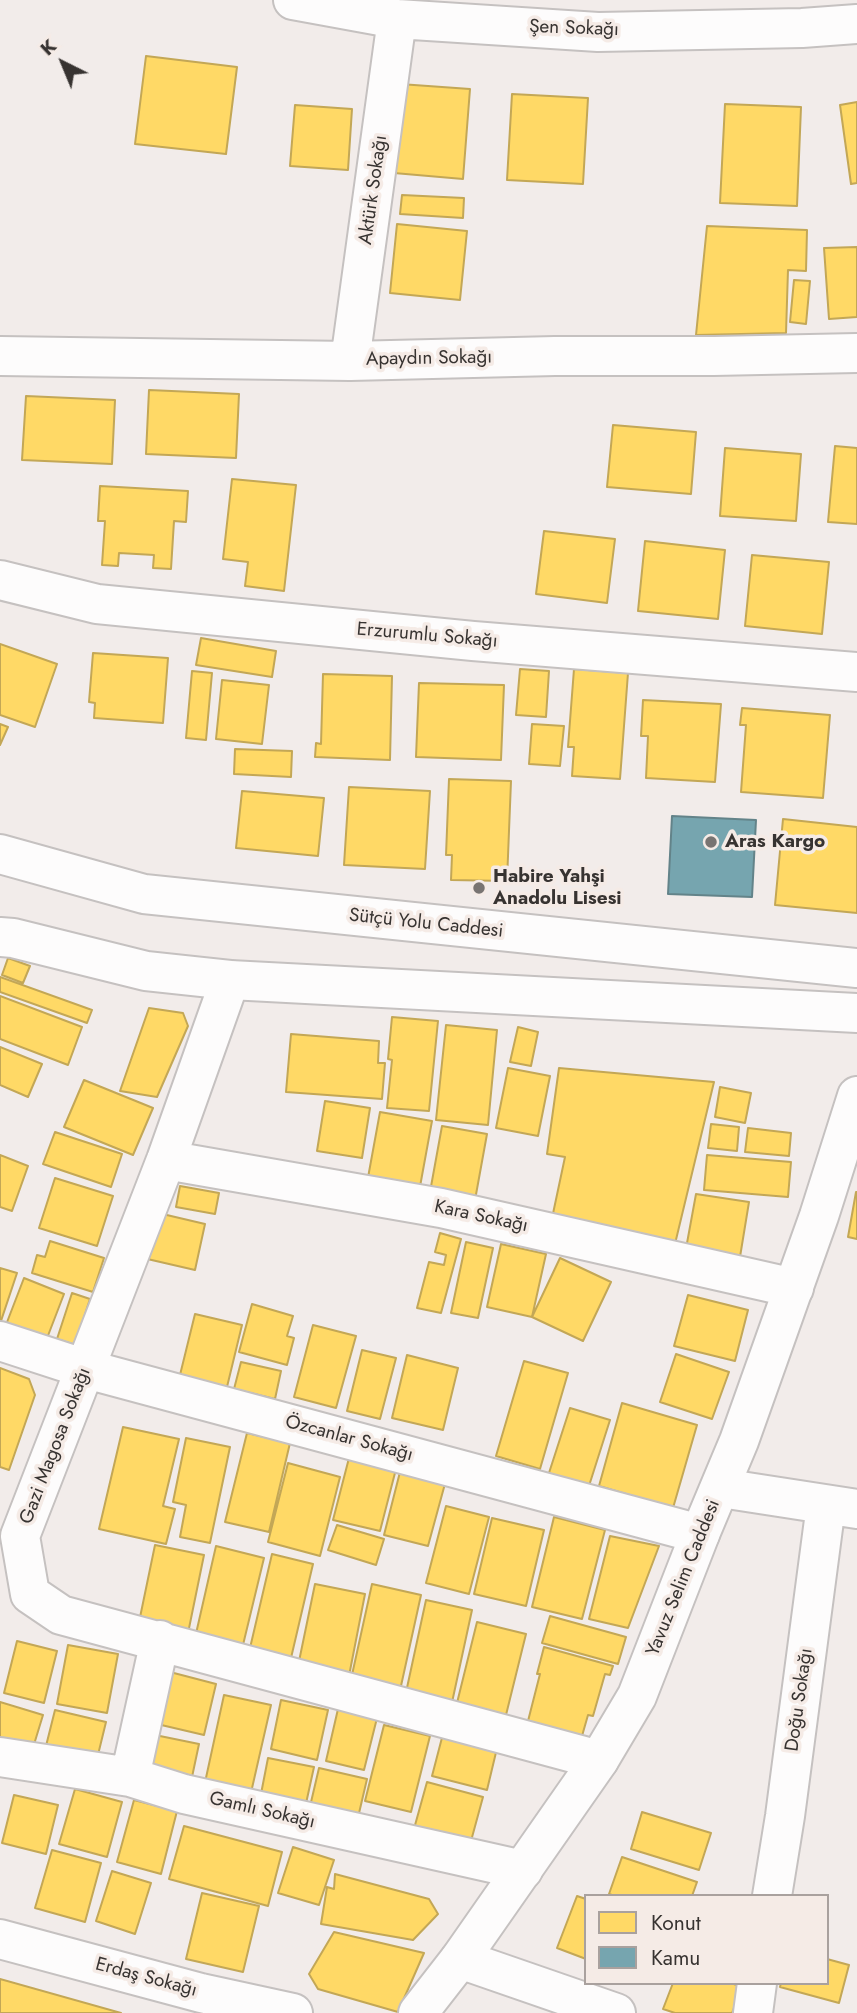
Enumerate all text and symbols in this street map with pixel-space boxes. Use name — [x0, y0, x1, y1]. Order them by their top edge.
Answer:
street label: Şen Sokağı — [529, 16, 619, 42]
north arrow — [28, 28, 98, 98]
text: K — [34, 33, 62, 62]
street label: Aktürk Sokağı — [355, 134, 393, 246]
street label: Apaydın Sokağı — [366, 346, 492, 372]
street label: Erzurumlu Sokağı — [356, 618, 498, 654]
place label: Aras Kargo — [725, 831, 825, 853]
marker: Aras Kargo — [703, 834, 719, 850]
place label: Habire Yahşi Anadolu Lisesi — [493, 866, 622, 910]
marker: Habire Yahşi Anadolu Lisesi — [471, 880, 487, 896]
street label: Sütçü Yolu Caddesi — [348, 905, 504, 943]
street label: Kara Sokağı — [432, 1196, 530, 1238]
street label: Gazi Magosa Sokağı — [16, 1365, 96, 1527]
street label: Özcanlar Sokağı — [283, 1411, 415, 1467]
street label: Yavuz Selim Caddesi — [642, 1496, 726, 1660]
street label: Doğu Sokağı — [781, 1647, 819, 1753]
street label: Gamlı Sokağı — [207, 1788, 317, 1834]
legend — [584, 1894, 829, 1985]
text: Konut — [651, 1908, 701, 1938]
text: Kamu — [651, 1943, 700, 1973]
street label: Erdaş Sokağı — [93, 1953, 199, 2003]

